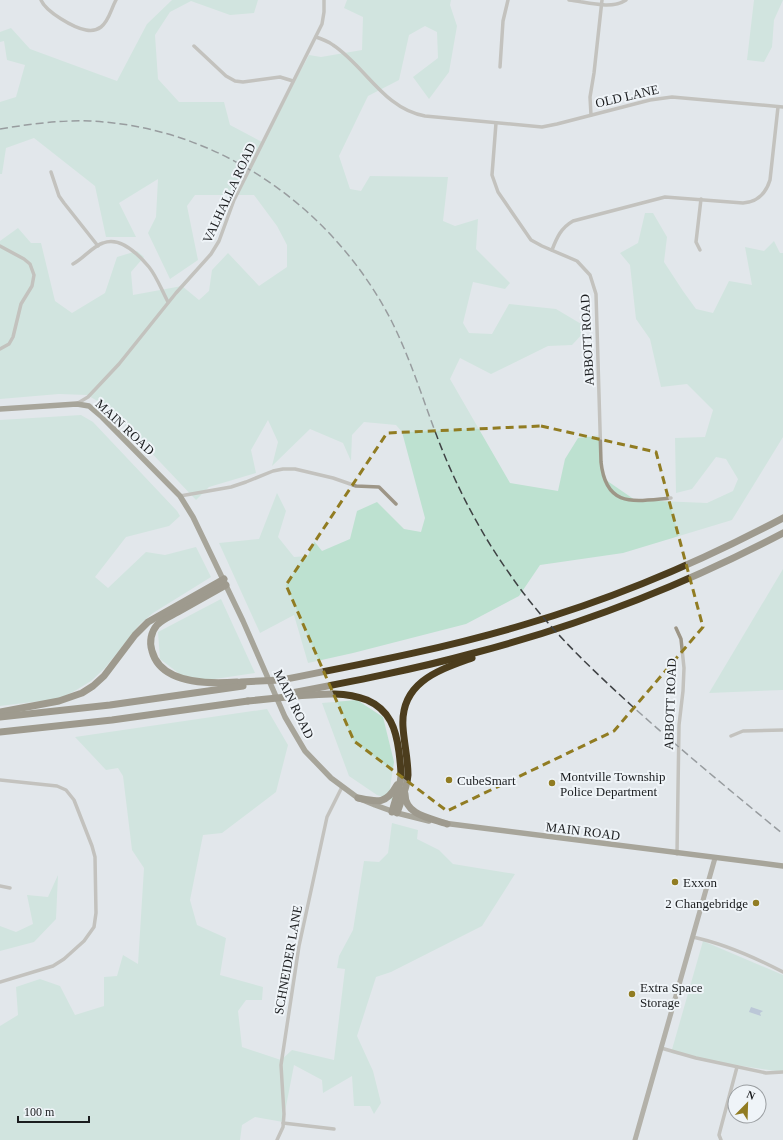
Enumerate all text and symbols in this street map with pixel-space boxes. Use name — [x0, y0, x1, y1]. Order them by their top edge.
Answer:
street label: OLD LANE — [594, 81, 660, 111]
street label: VALHALLA ROAD — [199, 141, 259, 245]
street label: ABBOTT ROAD — [577, 294, 597, 386]
street label: MAIN ROAD — [93, 396, 157, 458]
street label: ABBOTT ROAD — [661, 658, 679, 750]
street label: MAIN ROAD — [271, 667, 317, 741]
place label: Montville Township Police Department — [560, 769, 665, 799]
place label: CubeSmart — [457, 773, 516, 788]
marker: CubeSmart — [444, 775, 454, 785]
marker: Montville Township Police Department — [547, 778, 557, 788]
street label: MAIN ROAD — [545, 819, 621, 843]
place label: Exxon — [683, 875, 717, 890]
marker: Exxon — [670, 877, 680, 887]
place label: 2 Changebridge — [665, 896, 748, 911]
marker: 2 Changebridge — [751, 898, 761, 908]
street label: SCHNEIDER LANE — [271, 904, 305, 1016]
place label: Extra Space Storage — [640, 980, 703, 1010]
marker: Extra Space Storage — [627, 989, 637, 999]
north arrow — [727, 1084, 767, 1124]
text: N — [745, 1088, 757, 1102]
scale bar — [18, 1098, 89, 1124]
text: 100 m — [24, 1105, 55, 1119]

